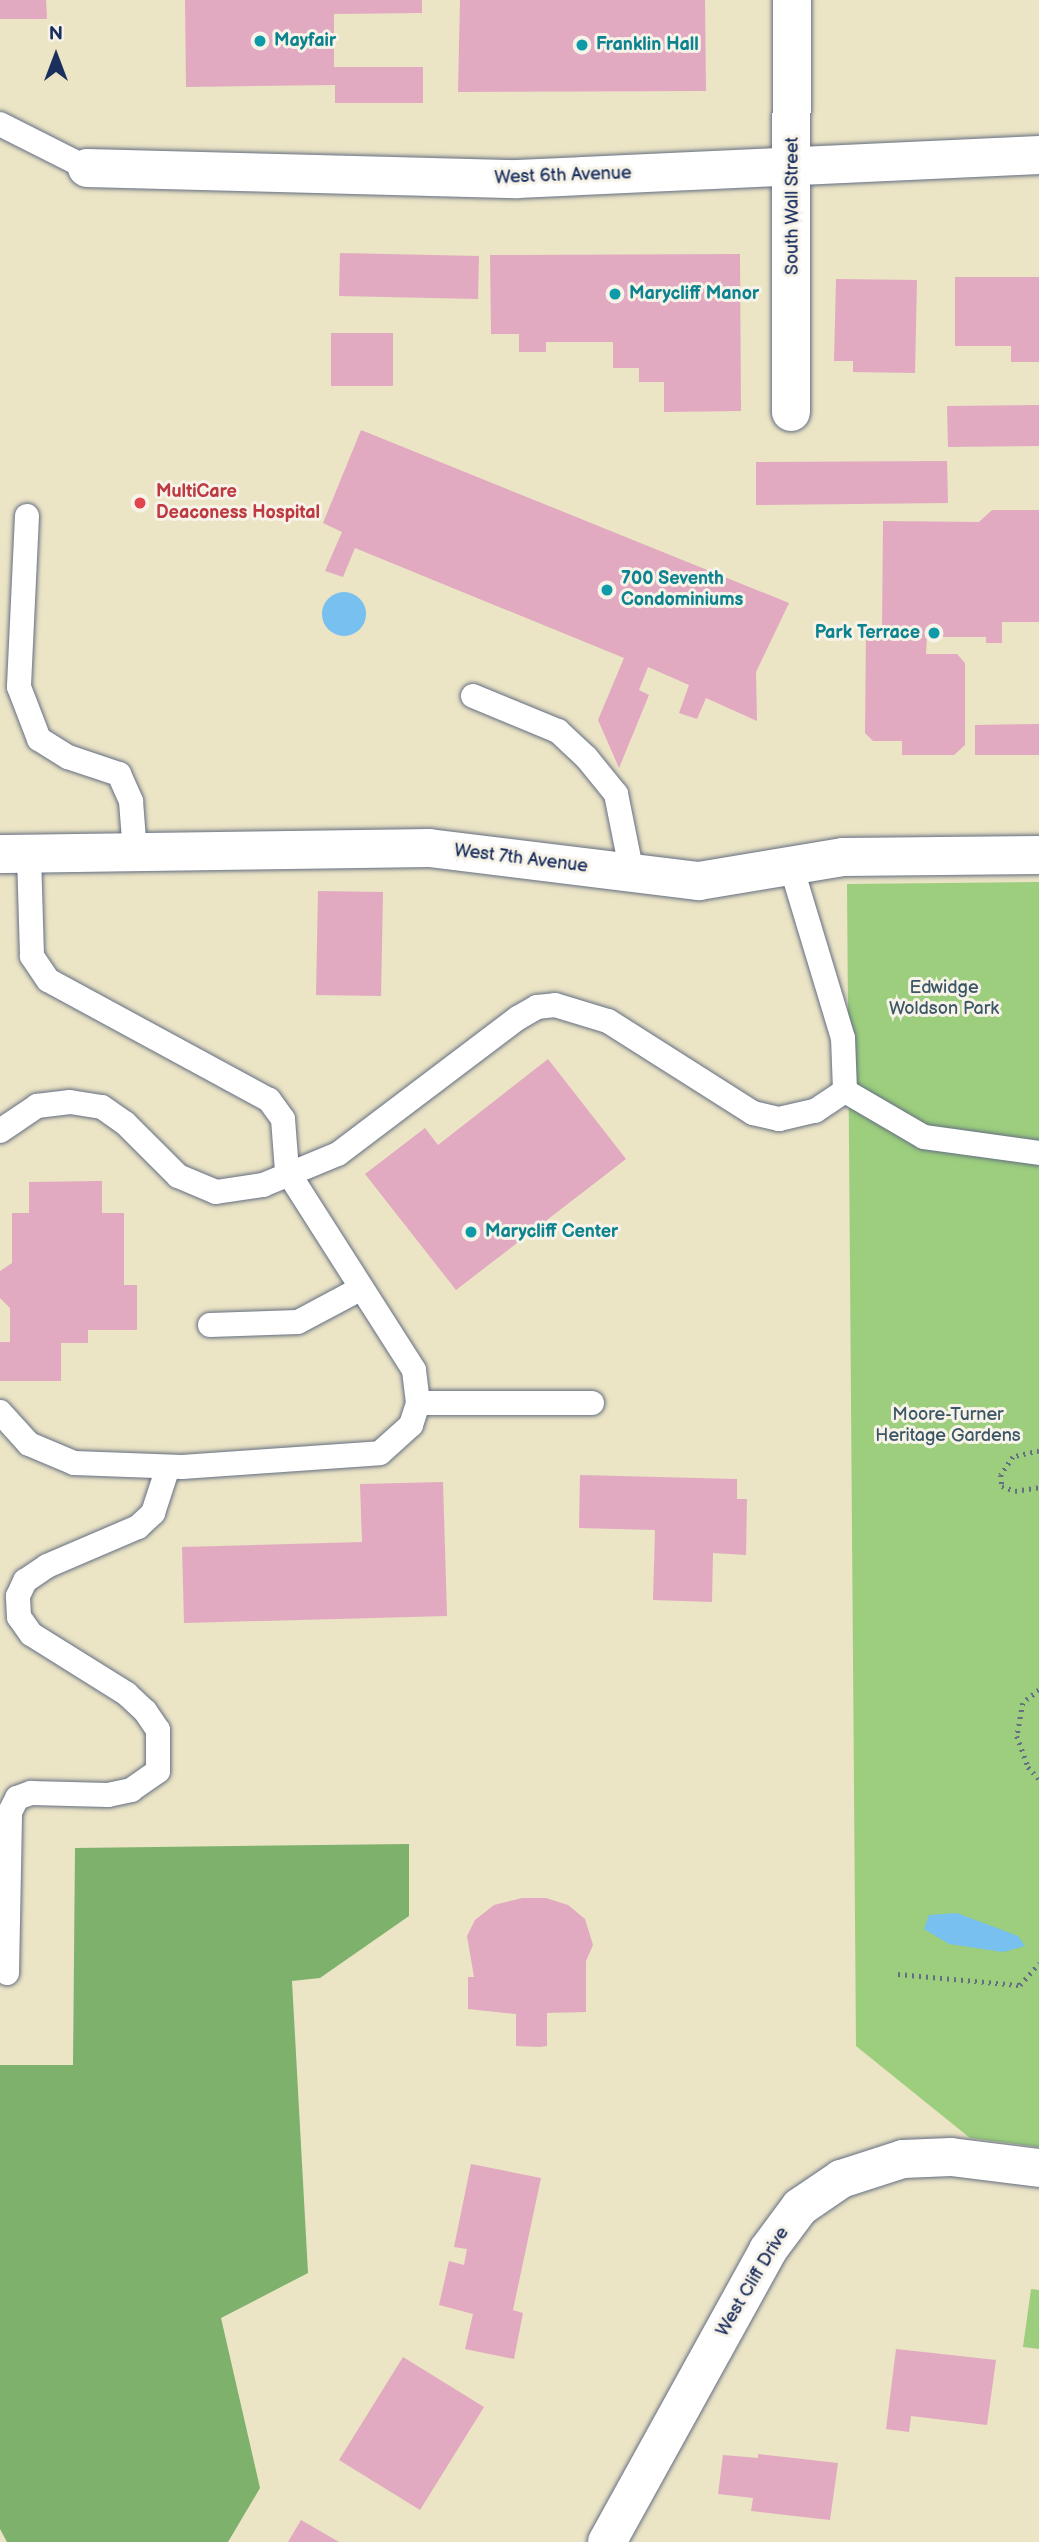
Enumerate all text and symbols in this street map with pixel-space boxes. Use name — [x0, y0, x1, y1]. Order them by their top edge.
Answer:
north arrow — [21, 21, 91, 91]
text: N — [49, 23, 63, 46]
place label: Mayfair — [274, 30, 336, 52]
marker: Mayfair — [252, 33, 268, 49]
place label: Franklin Hall — [596, 34, 699, 56]
marker: Franklin Hall — [574, 37, 590, 53]
street label: South Wall Street — [782, 136, 804, 276]
street label: West 6th Avenue — [494, 163, 632, 189]
place label: Marycliff Manor — [629, 283, 759, 305]
marker: Marycliff Manor — [607, 286, 623, 302]
place label: MultiCare Deaconess Hospital — [156, 482, 320, 524]
marker: MultiCare Deaconess Hospital — [130, 493, 150, 513]
place label: 700 Seventh Condominiums — [621, 569, 743, 612]
marker: 700 Seventh Condominiums — [599, 582, 615, 598]
place label: Park Terrace — [815, 622, 920, 644]
marker: Park Terrace — [926, 625, 942, 641]
street label: West 7th Avenue — [453, 840, 589, 878]
park label: Edwidge Woldson Park — [889, 978, 999, 1020]
place label: Marycliff Center — [485, 1221, 618, 1243]
marker: Marycliff Center — [463, 1224, 479, 1240]
park label: Moore-Turner Heritage Gardens — [875, 1405, 1021, 1448]
street label: West Cliff Drive — [712, 2224, 794, 2340]

